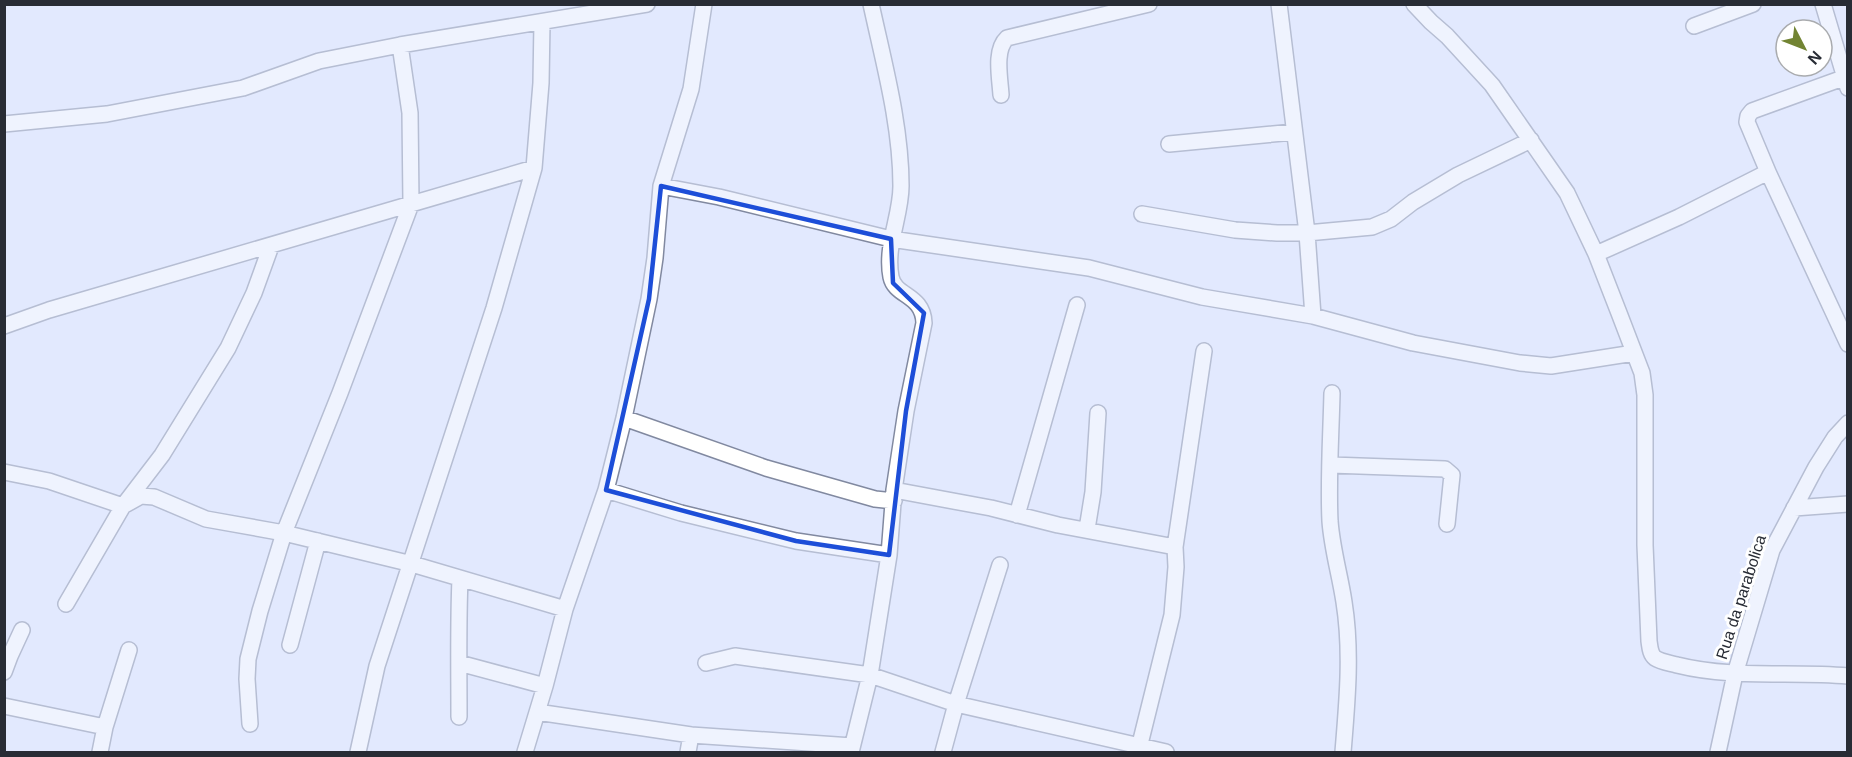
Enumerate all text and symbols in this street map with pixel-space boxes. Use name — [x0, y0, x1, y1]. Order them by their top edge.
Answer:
north arrow — [1774, 18, 1834, 78]
text: N — [1805, 48, 1825, 68]
street label: Rua da parabolica — [1713, 533, 1769, 661]

